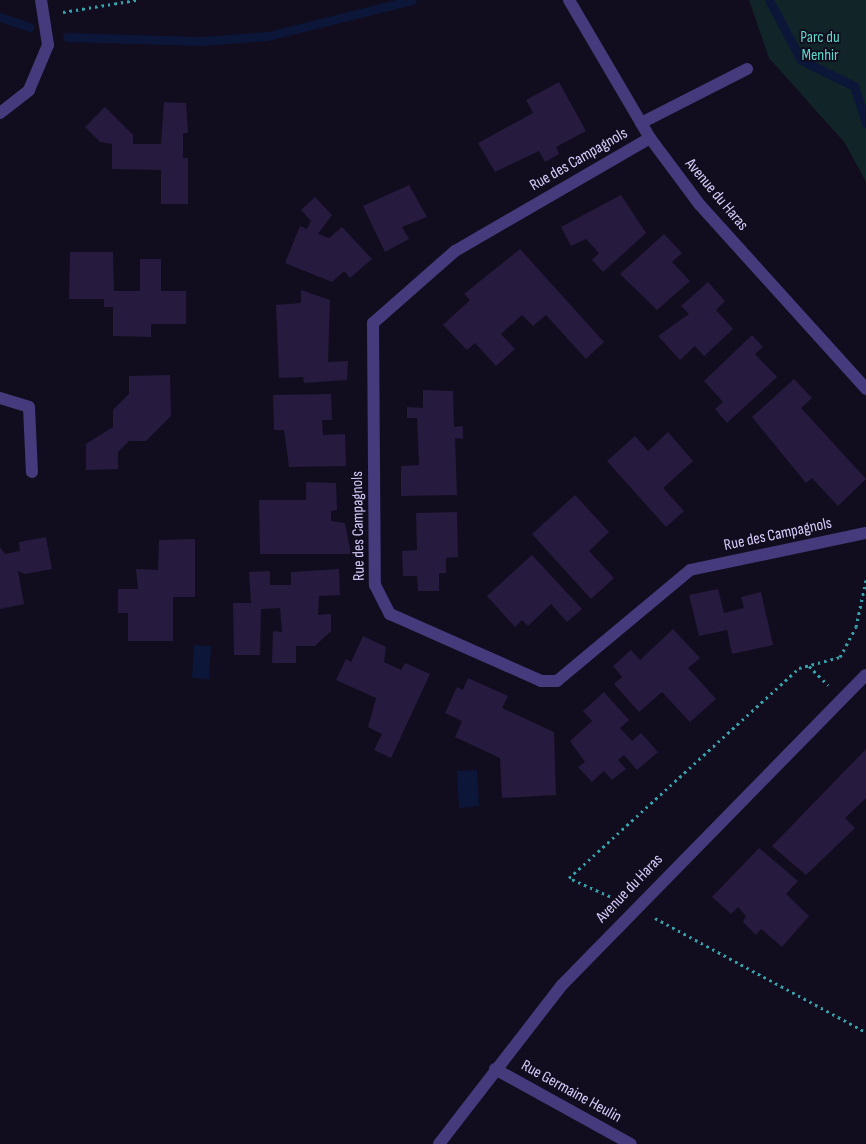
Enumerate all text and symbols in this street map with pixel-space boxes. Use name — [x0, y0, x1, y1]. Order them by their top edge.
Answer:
park label: Parc du Menhir — [800, 28, 840, 66]
street label: Rue des Campagnols — [527, 124, 631, 196]
street label: Avenue du Haras — [680, 155, 752, 235]
street label: Rue des Campagnols — [348, 471, 370, 581]
street label: Rue des Campagnols — [722, 514, 834, 556]
street label: Avenue du Haras — [592, 851, 668, 927]
street label: Rue Germaine Heulin — [517, 1057, 625, 1127]

